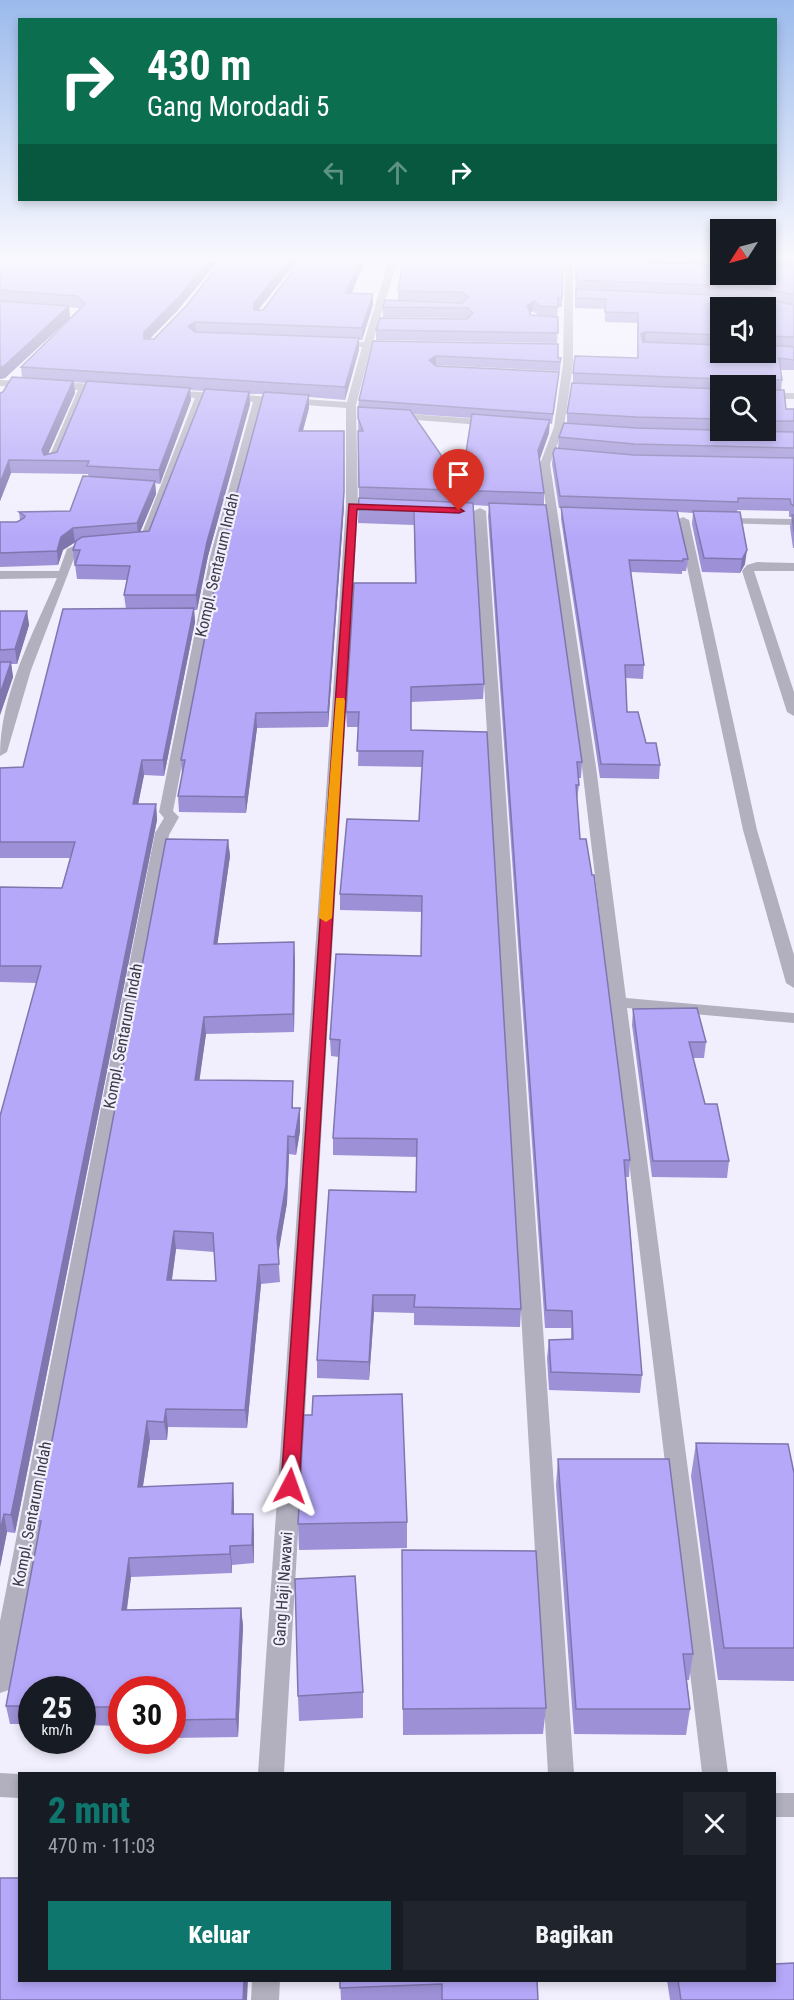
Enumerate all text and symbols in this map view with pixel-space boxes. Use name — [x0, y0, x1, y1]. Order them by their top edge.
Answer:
text: 430 m — [147, 41, 252, 90]
icon: right — [48, 42, 126, 120]
text: Gang Morodadi 5 — [147, 91, 329, 123]
icon: left — [318, 156, 351, 189]
icon: ahead — [381, 156, 414, 189]
icon: right — [444, 156, 477, 189]
north arrow — [710, 219, 776, 285]
map controls — [710, 219, 776, 441]
button: sound — [710, 297, 776, 363]
button: search — [710, 375, 776, 441]
pin — [433, 449, 484, 511]
icon: arrive — [442, 458, 475, 491]
street label: Kompl. Sentarum Indah — [191, 491, 243, 639]
street label: Kompl. Sentarum Indah — [100, 962, 146, 1110]
street label: Kompl. Sentarum Indah — [9, 1440, 55, 1588]
position arrow — [258, 1454, 322, 1518]
street label: Gang Haji Nawawi — [270, 1531, 296, 1647]
speed limit sign: 30 — [108, 1676, 186, 1754]
text: 25 — [42, 1690, 72, 1725]
text: km/h — [42, 1721, 72, 1739]
text: 2 mnt — [48, 1790, 130, 1832]
button: close — [683, 1792, 746, 1855]
text: 470 m · 11:03 — [48, 1834, 155, 1858]
button: Keluar — [48, 1901, 391, 1970]
button: Bagikan — [403, 1901, 746, 1970]

